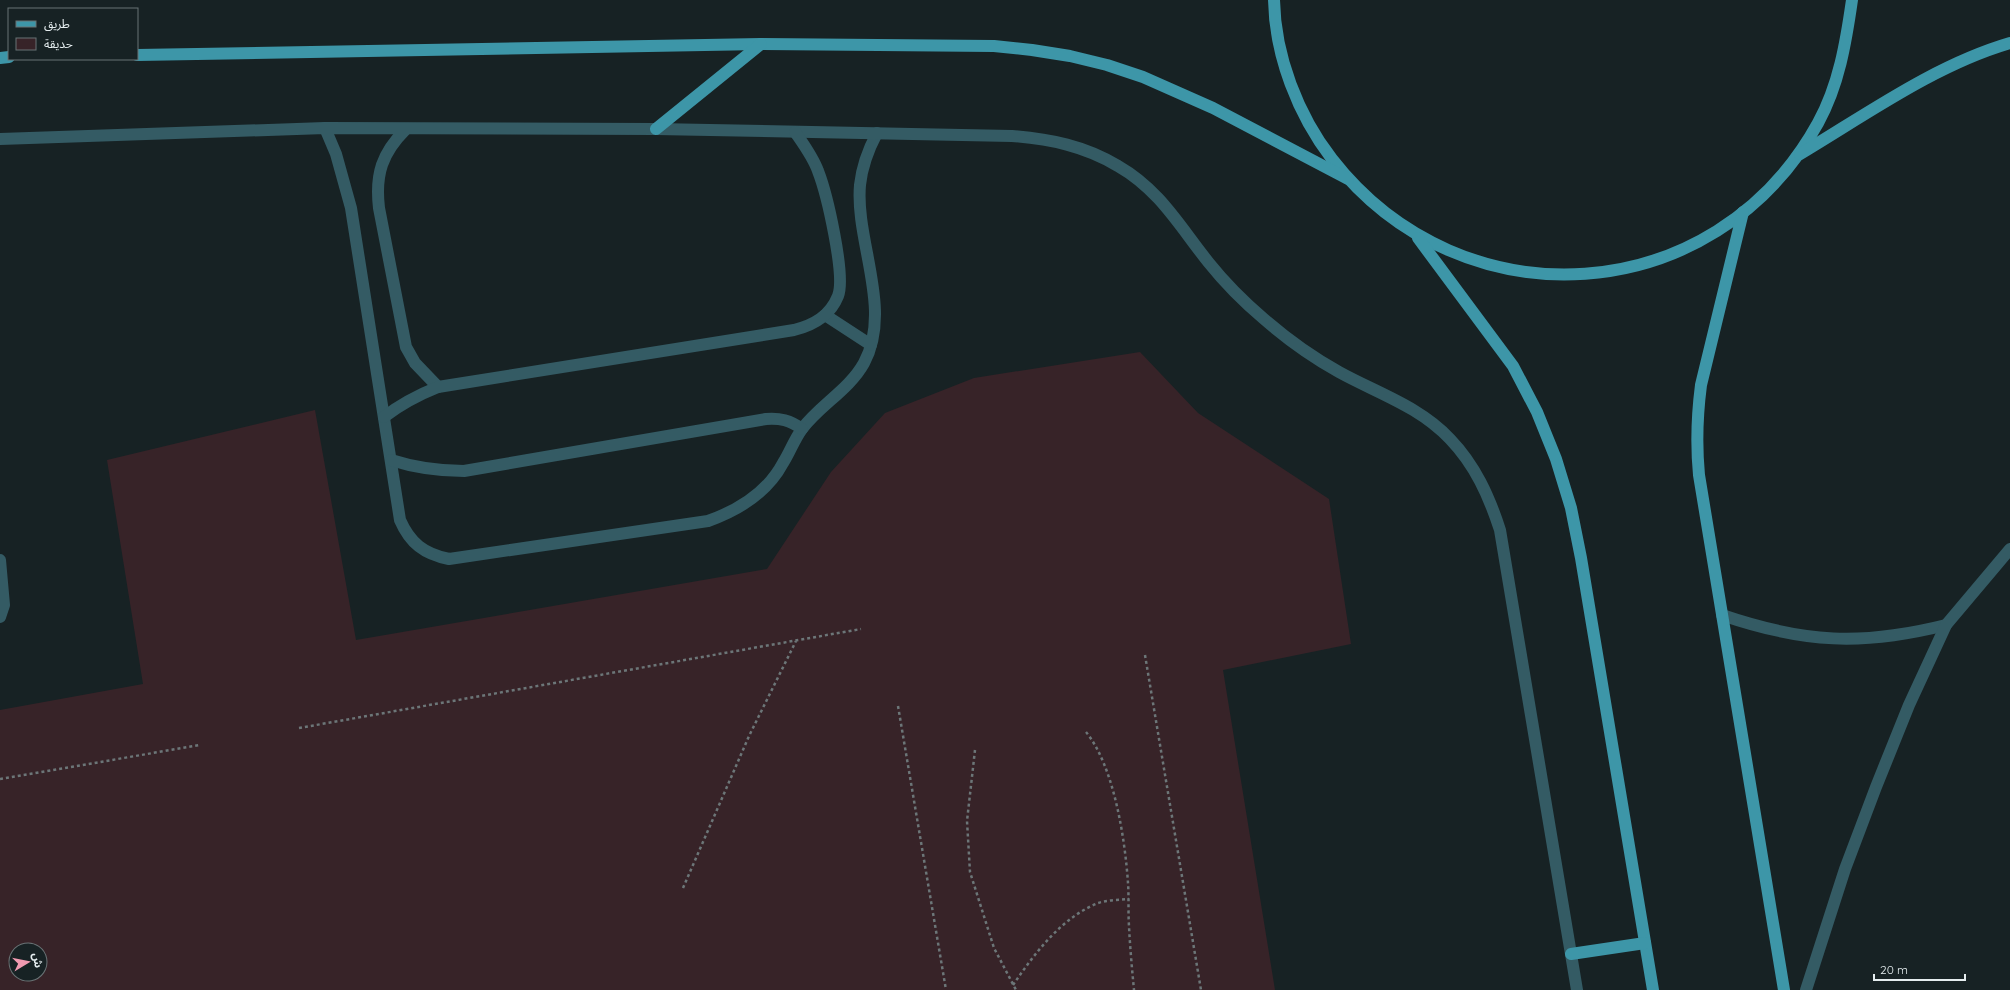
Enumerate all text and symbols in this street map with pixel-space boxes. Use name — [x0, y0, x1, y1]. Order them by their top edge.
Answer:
legend — [8, 8, 138, 60]
text: طريق — [44, 16, 70, 32]
text: حديقة — [44, 36, 73, 51]
north arrow — [8, 942, 48, 982]
text: ش — [30, 952, 46, 969]
scale bar — [1874, 956, 1965, 982]
text: 20 m — [1880, 962, 1908, 977]

